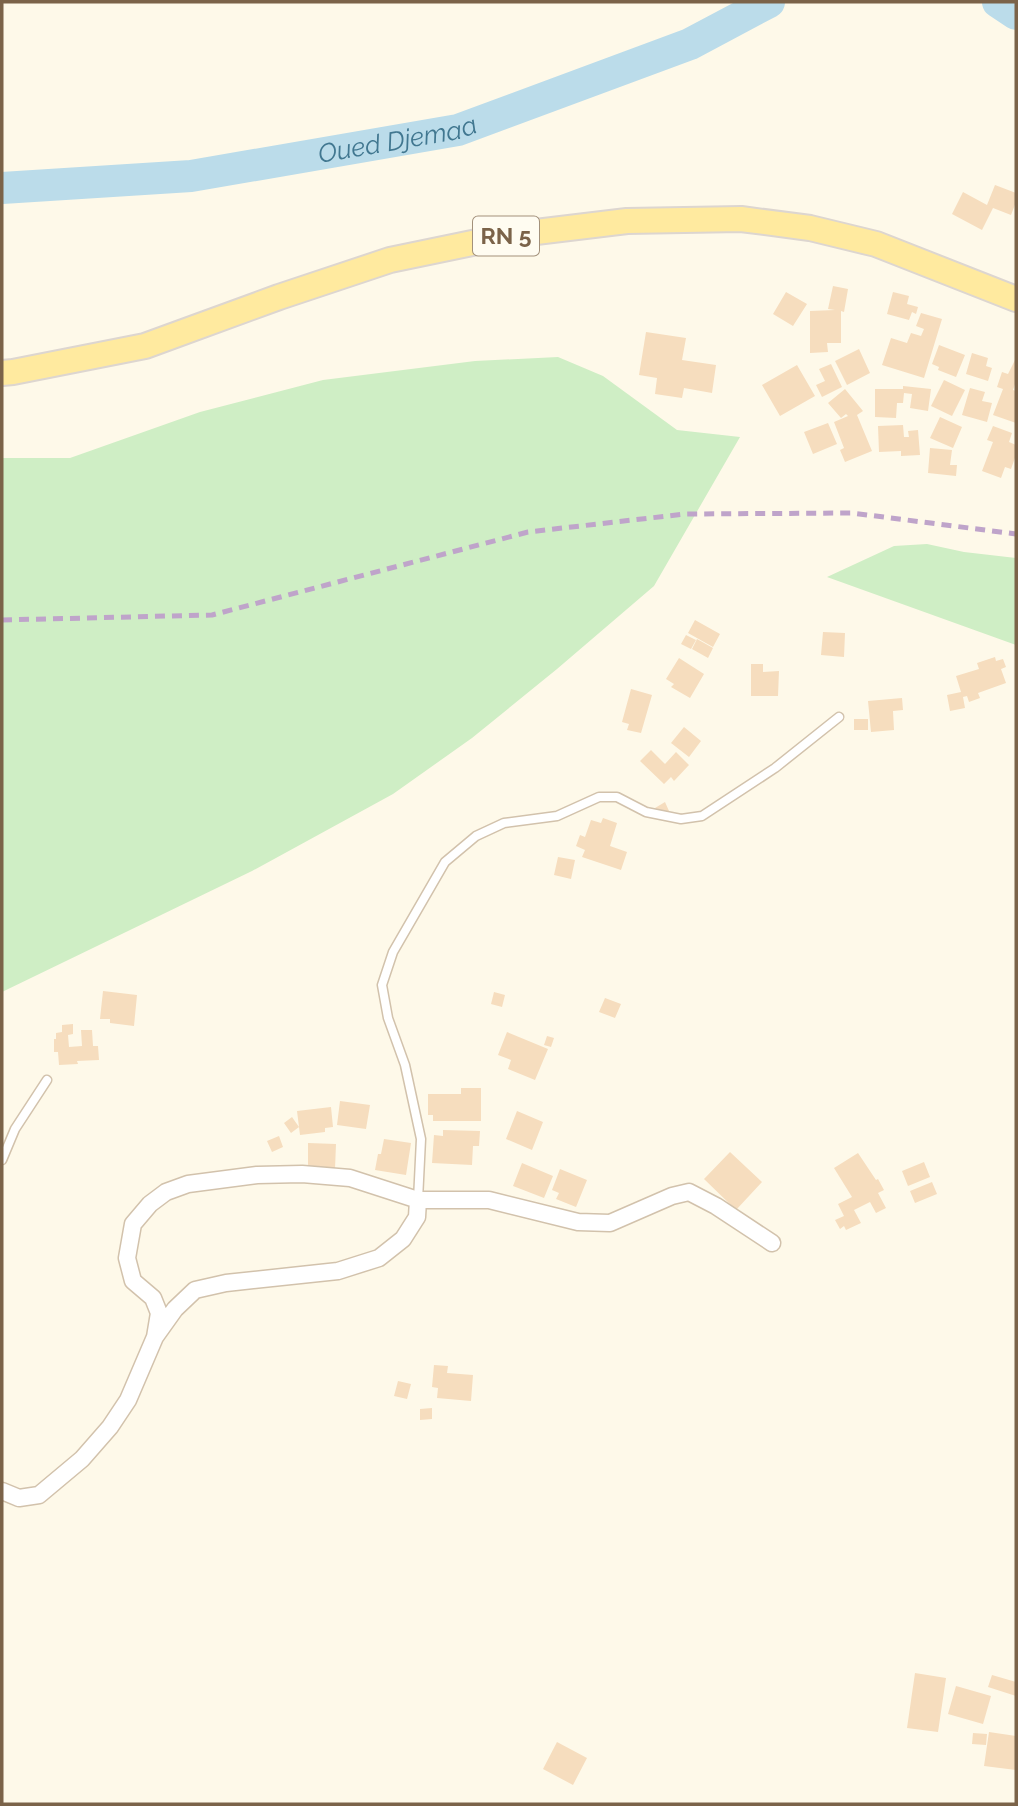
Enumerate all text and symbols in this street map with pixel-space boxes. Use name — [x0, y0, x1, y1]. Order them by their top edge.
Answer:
water label: Oued Djemaa — [316, 109, 481, 169]
road number: RN 5 — [473, 216, 539, 256]

